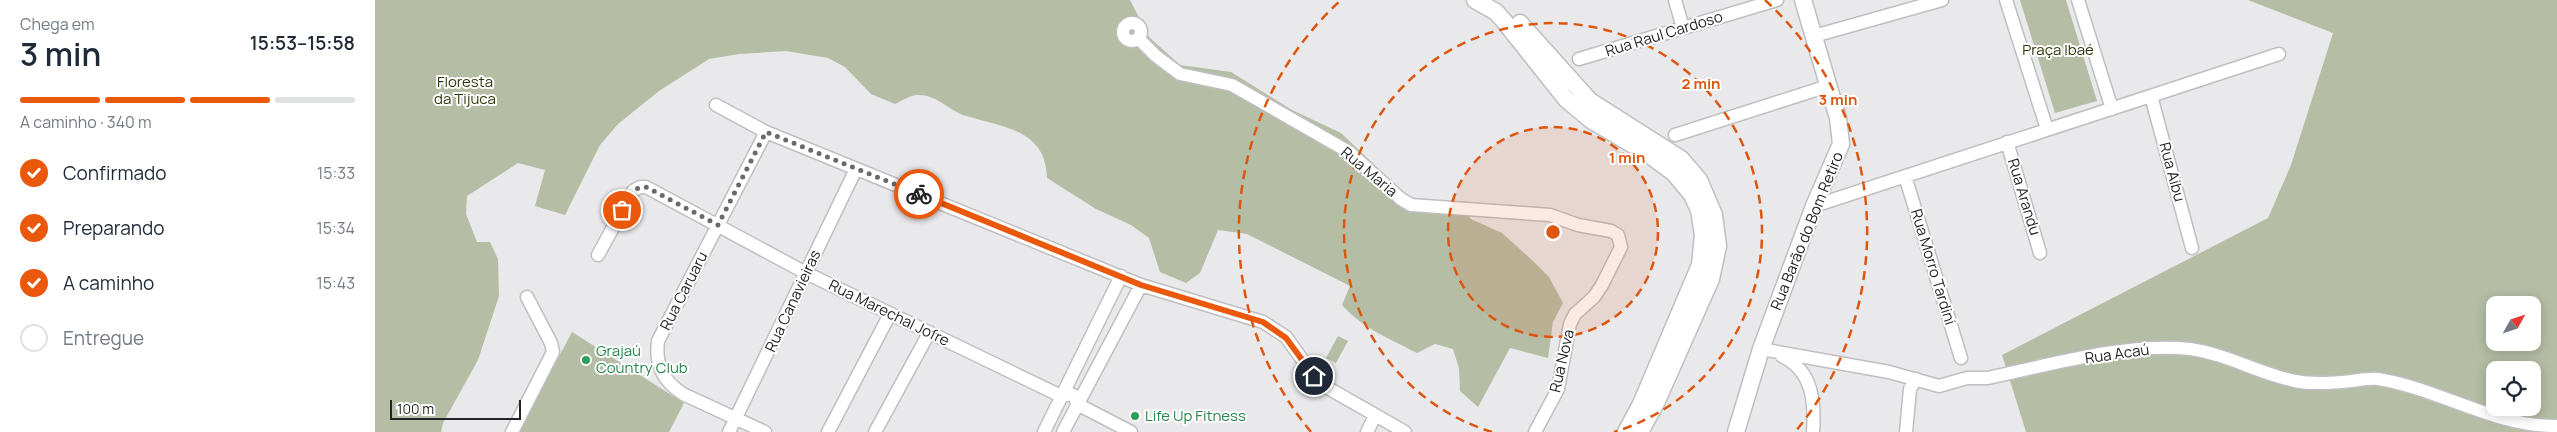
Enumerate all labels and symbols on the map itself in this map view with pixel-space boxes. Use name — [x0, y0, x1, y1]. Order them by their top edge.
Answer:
street label: Rua Raul Cardoso — [1603, 6, 1725, 61]
park label: Praça Ibaé — [2022, 39, 2094, 60]
park label: Floresta da Tijuca — [434, 71, 496, 109]
text: 2 min — [1681, 73, 1721, 94]
text: 3 min — [1819, 89, 1857, 110]
street label: Rua Aibu — [2155, 140, 2190, 204]
street label: Rua Maria — [1337, 142, 1402, 201]
text: 1 min — [1609, 147, 1645, 168]
street label: Rua Barão do Bom Retiro — [1765, 148, 1848, 313]
street label: Rua Arandu — [2003, 156, 2046, 238]
courier — [894, 169, 944, 219]
pin — [601, 189, 643, 231]
street label: Rua Morro Tardini — [1906, 206, 1961, 327]
centre of rings — [1544, 223, 1562, 241]
street label: Rua Canavieiras — [760, 246, 825, 355]
street label: Rua Caruaru — [655, 248, 712, 334]
street label: Rua Marechal Jofre — [825, 274, 953, 351]
north arrow — [2486, 296, 2541, 351]
street label: Rua Nova — [1544, 327, 1579, 394]
street label: Rua Acaú — [2083, 339, 2150, 368]
place label: Grajaú Country Club — [596, 340, 688, 378]
marker: Grajaú Country Club — [580, 354, 592, 366]
pin — [1293, 355, 1335, 397]
scale bar — [390, 397, 521, 420]
place label: Life Up Fitness — [1145, 405, 1246, 426]
marker: Life Up Fitness — [1129, 410, 1141, 422]

